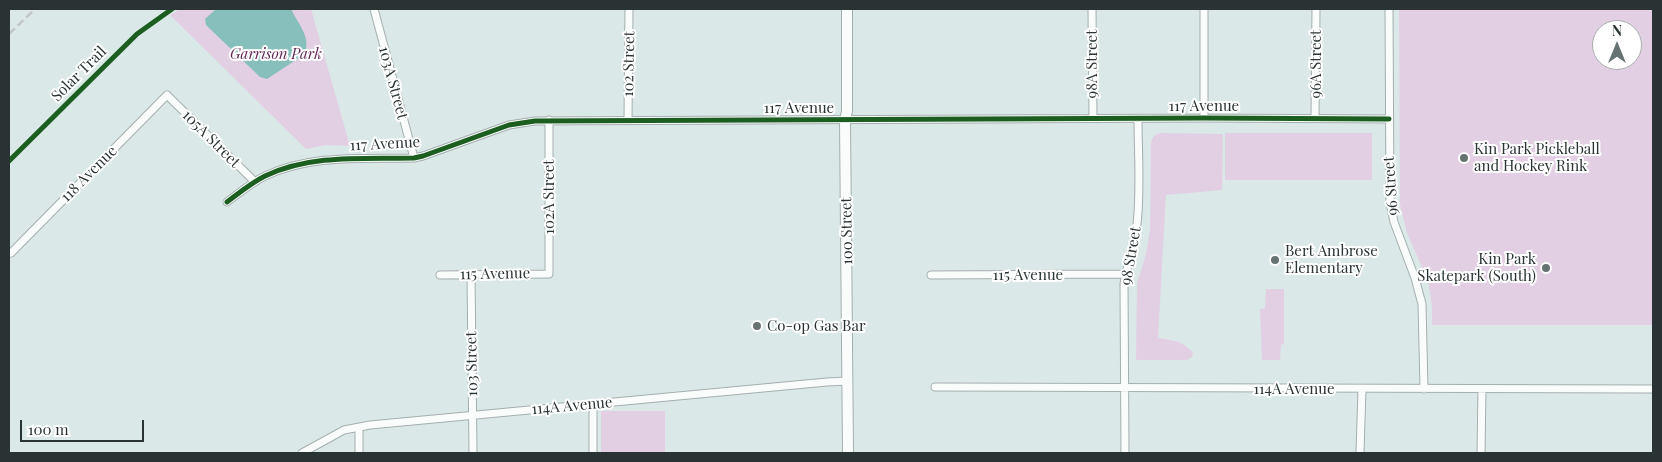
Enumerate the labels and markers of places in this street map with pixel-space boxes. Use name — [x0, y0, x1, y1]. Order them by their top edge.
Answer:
place label: Kin Park Pickleball and Hockey Rink — [1474, 140, 1600, 175]
marker: Kin Park Pickleball and Hockey Rink — [1458, 152, 1470, 164]
place label: Bert Ambrose Elementary — [1285, 242, 1378, 277]
place label: Kin Park Skatepark (South) — [1417, 250, 1536, 285]
marker: Bert Ambrose Elementary — [1269, 254, 1281, 266]
marker: Kin Park Skatepark (South) — [1540, 262, 1552, 274]
place label: Co-op Gas Bar — [767, 317, 866, 335]
marker: Co-op Gas Bar — [751, 320, 763, 332]

